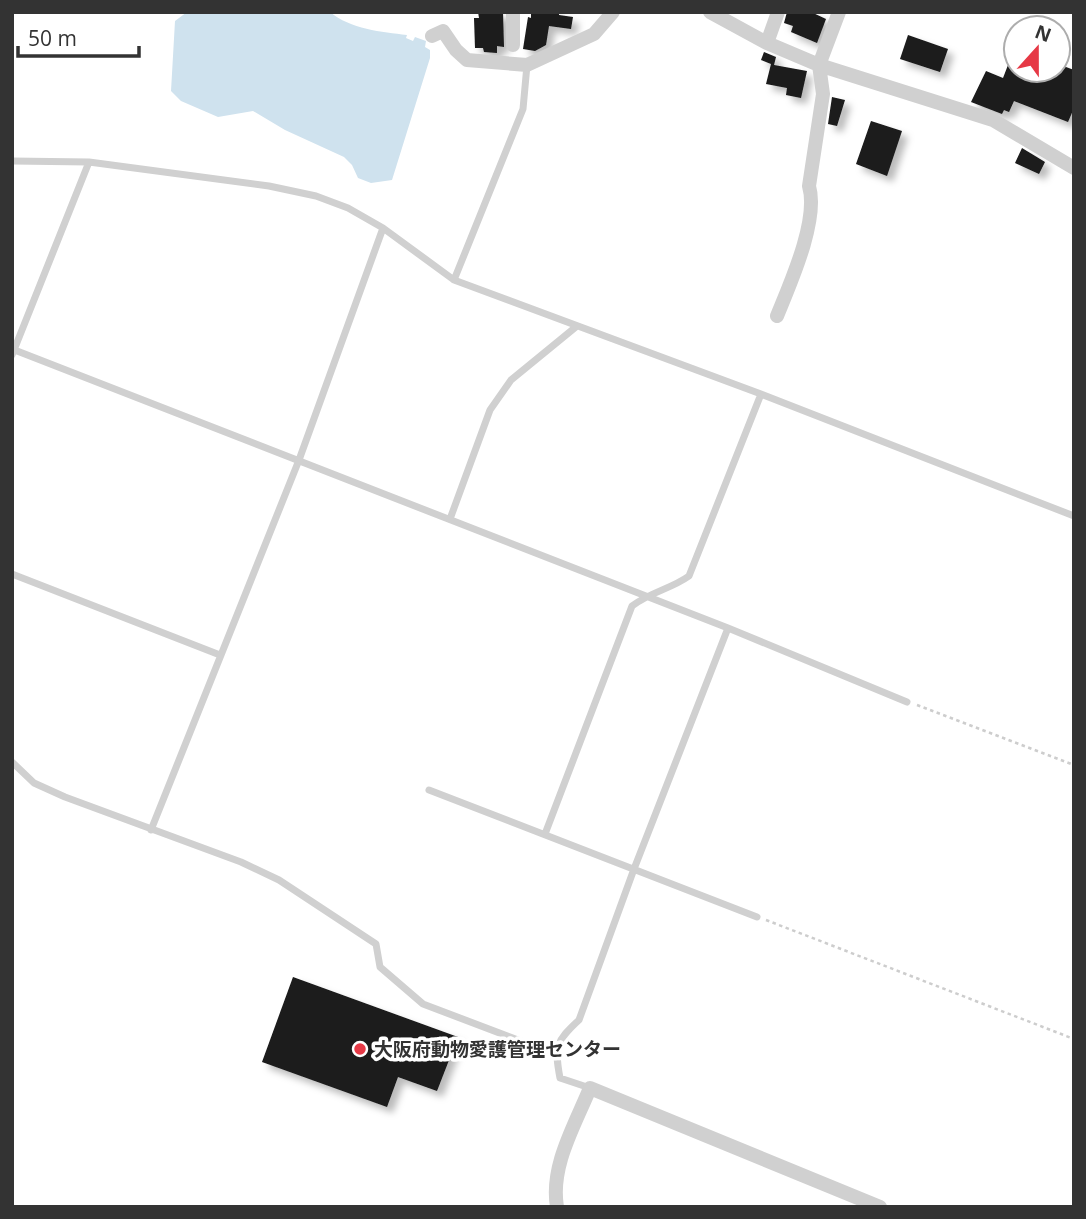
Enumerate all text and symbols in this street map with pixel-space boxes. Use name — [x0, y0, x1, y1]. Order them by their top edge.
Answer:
scale bar — [18, 14, 138, 58]
north arrow — [1002, 14, 1072, 84]
text: N — [1031, 18, 1055, 48]
text: 50 m — [28, 24, 77, 52]
place label: 大阪府動物愛護管理センター — [374, 1036, 621, 1062]
marker: 大阪府動物愛護管理センター — [352, 1041, 368, 1057]

